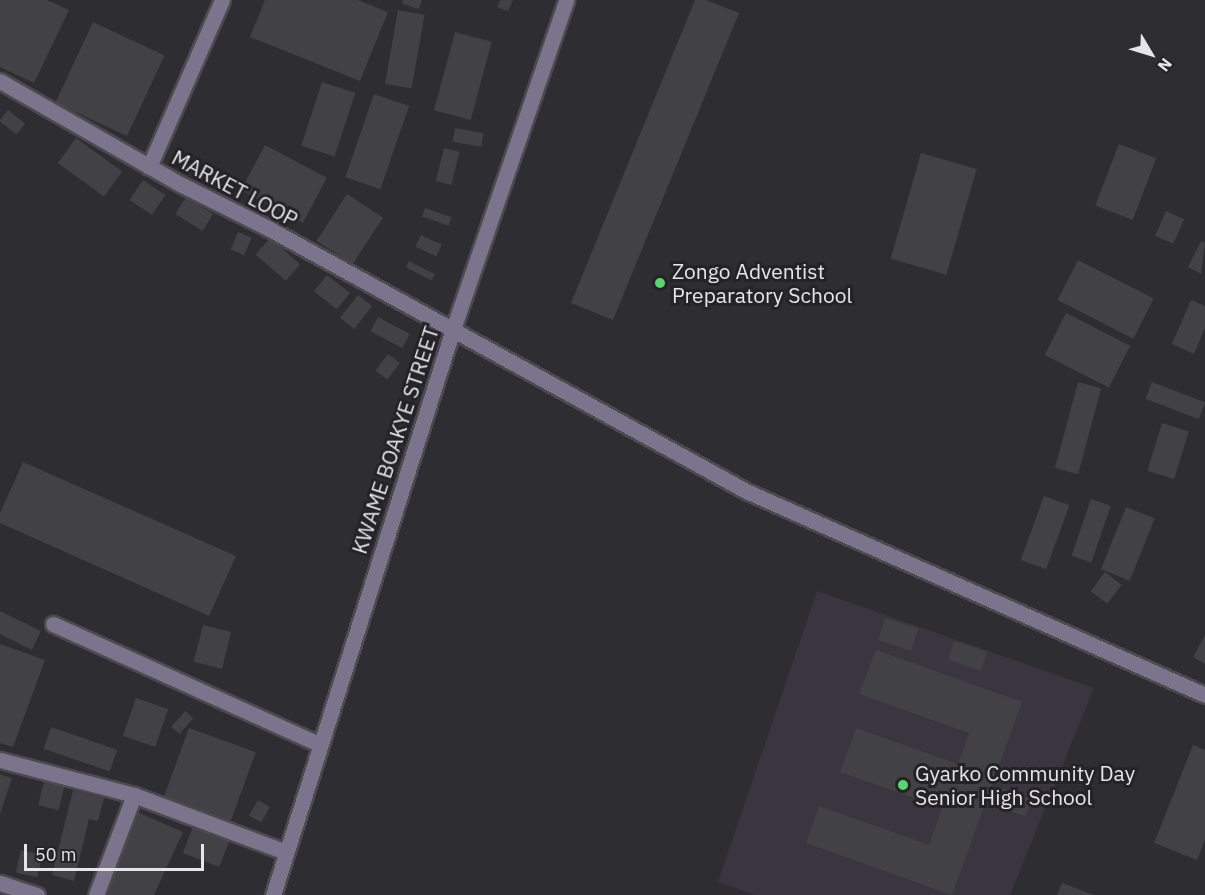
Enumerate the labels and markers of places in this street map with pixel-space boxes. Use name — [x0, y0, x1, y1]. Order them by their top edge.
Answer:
place label: Zongo Adventist Preparatory School — [672, 258, 852, 308]
marker: Zongo Adventist Preparatory School — [653, 276, 667, 290]
place label: Gyarko Community Day Senior High School — [915, 760, 1135, 810]
marker: Gyarko Community Day Senior High School — [896, 778, 910, 792]

